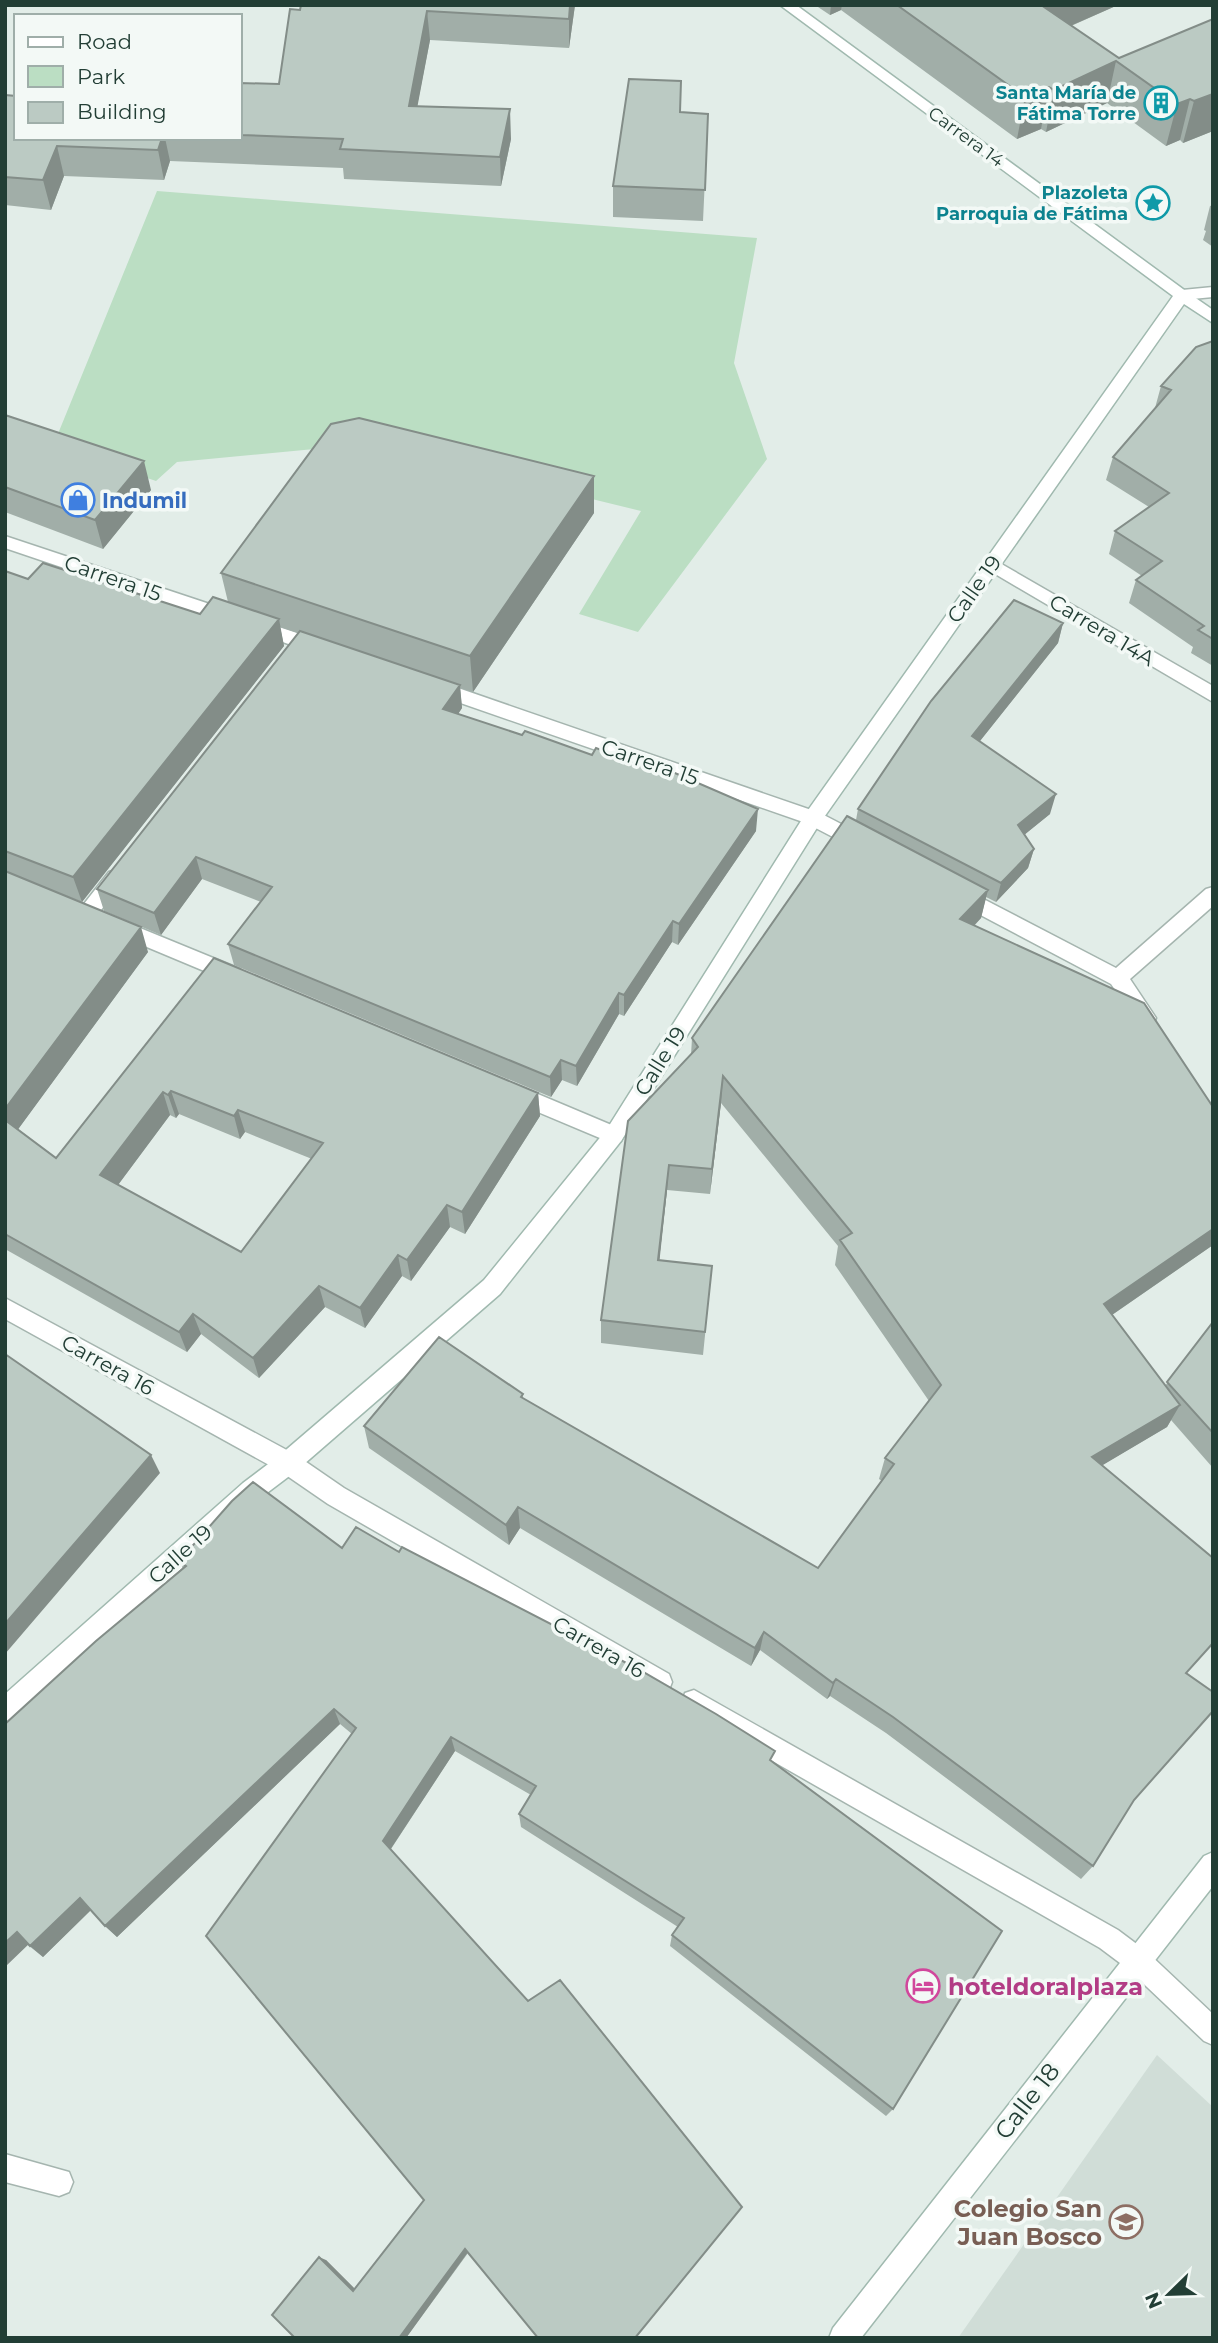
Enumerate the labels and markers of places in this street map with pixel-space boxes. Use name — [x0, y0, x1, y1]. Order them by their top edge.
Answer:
place label: Santa María de Fátima Torre — [996, 82, 1136, 125]
building icon: Santa María de Fátima Torre — [1142, 84, 1180, 122]
place label: Plazoleta Parroquia de Fátima — [936, 182, 1128, 225]
place icon: Plazoleta Parroquia de Fátima — [1134, 184, 1172, 222]
shop icon: Indumil — [59, 481, 97, 519]
place label: Indumil — [102, 488, 187, 513]
hotel icon: hoteldoralplaza — [904, 1967, 942, 2005]
place label: hoteldoralplaza — [948, 1972, 1143, 2001]
place label: Colegio San Juan Bosco — [954, 2194, 1102, 2251]
school or university icon: Colegio San Juan Bosco — [1107, 2203, 1145, 2241]

